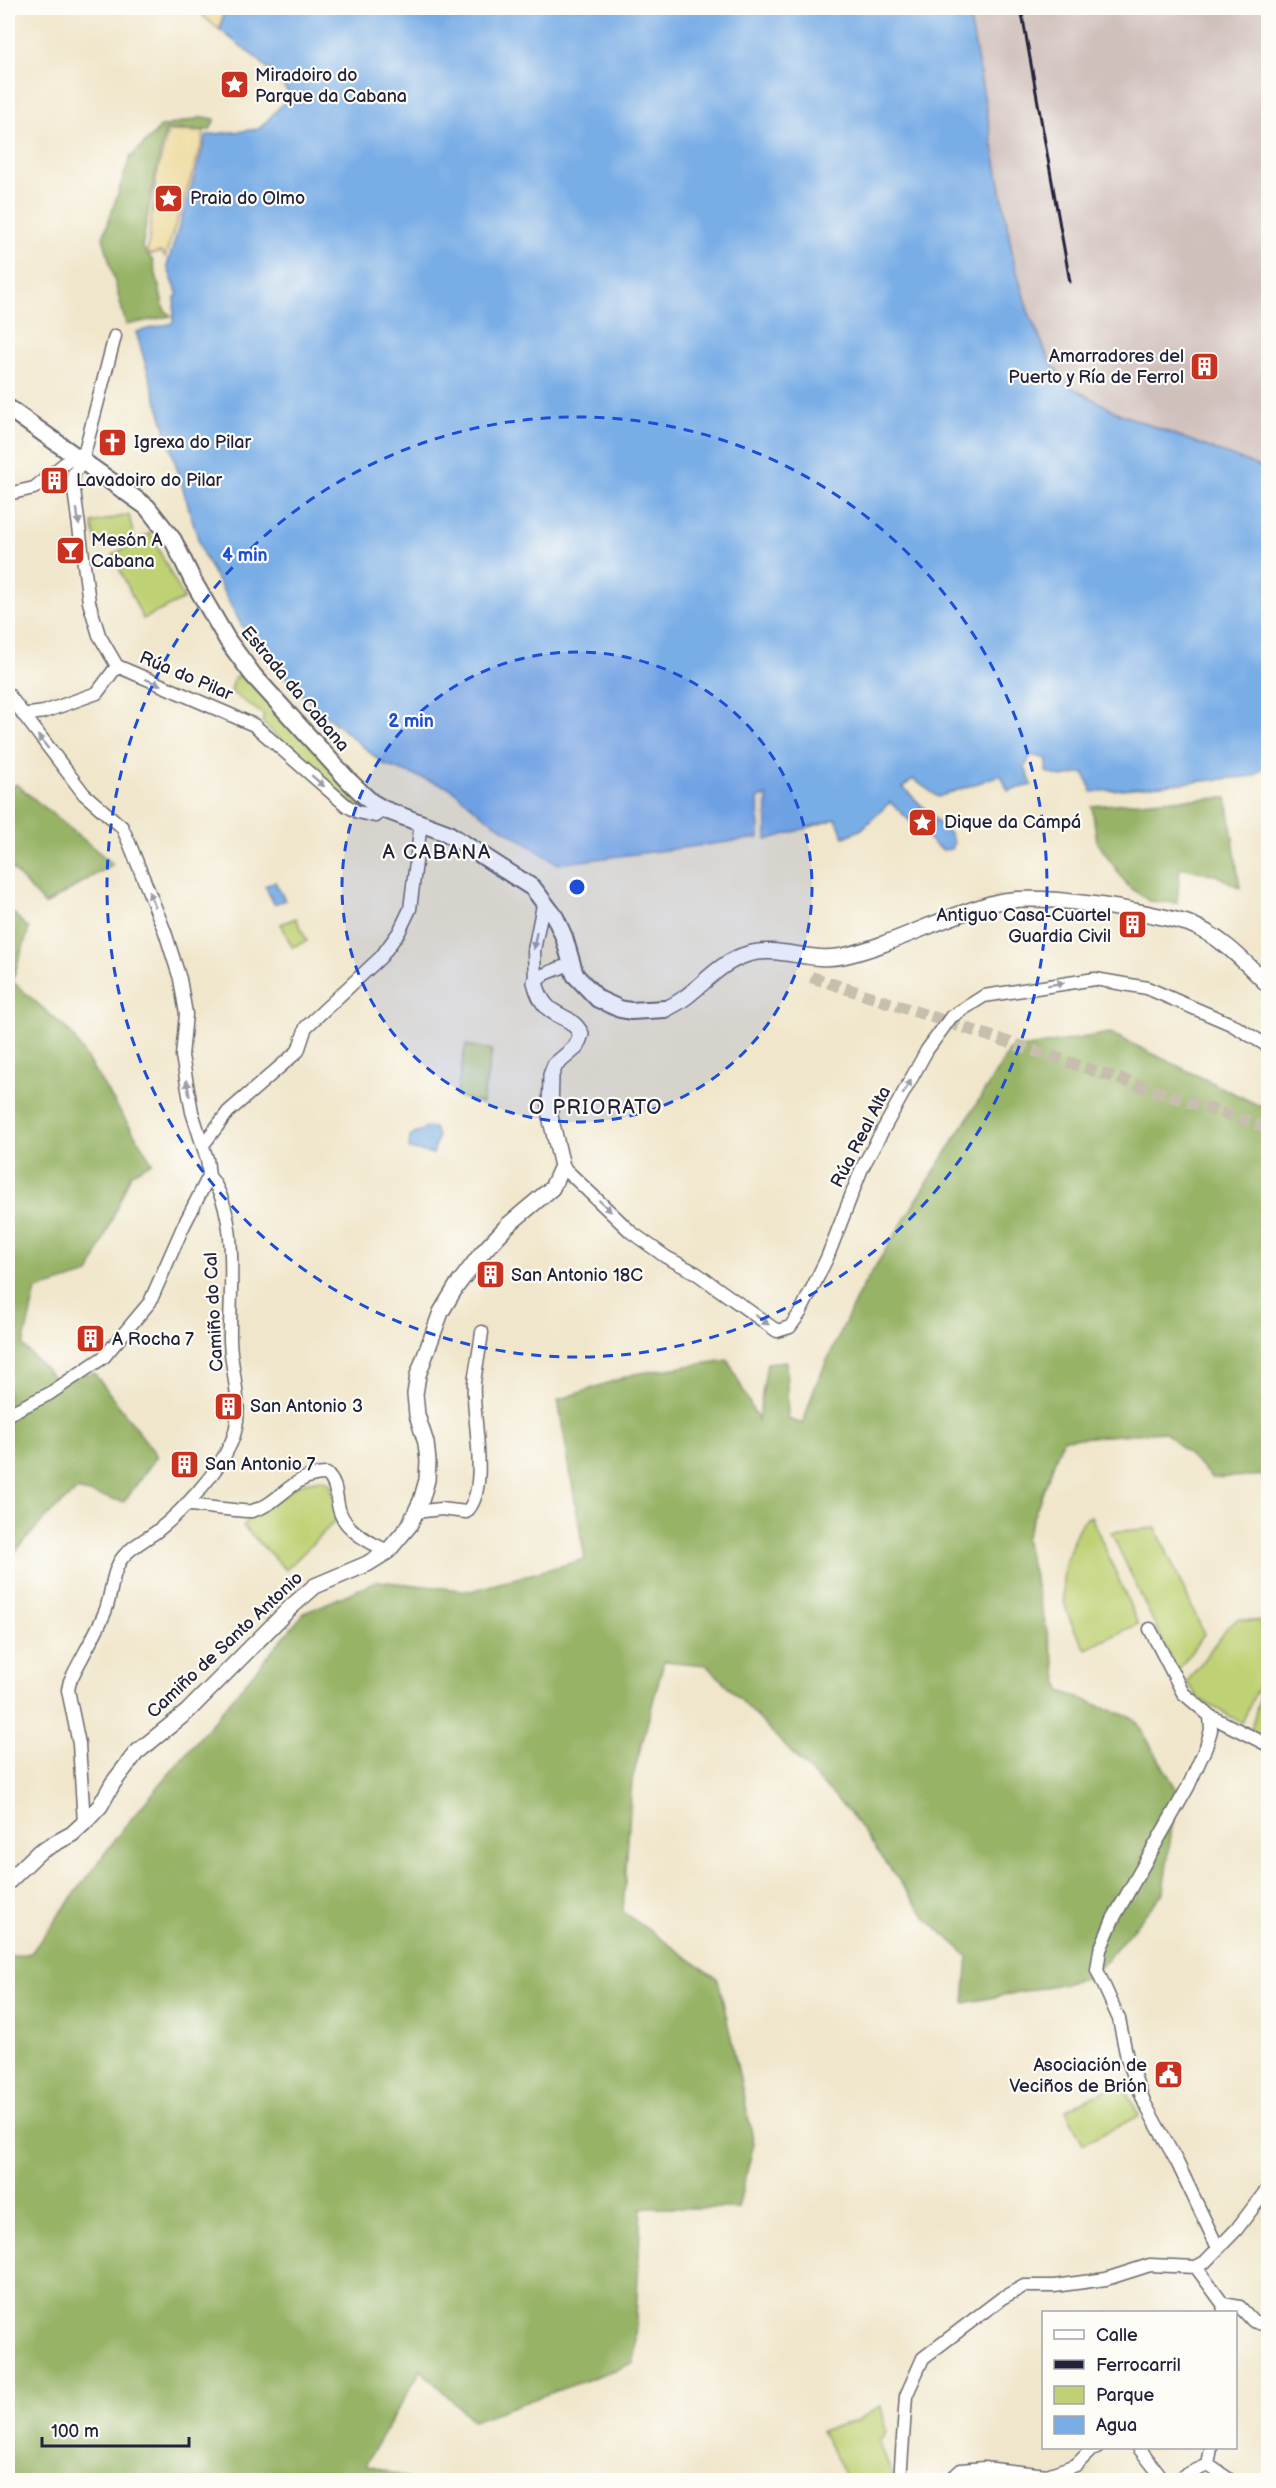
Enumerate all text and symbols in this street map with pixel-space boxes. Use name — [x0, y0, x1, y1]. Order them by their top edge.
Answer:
place label: Miradoiro do Parque da Cabana — [255, 65, 407, 107]
place icon: Miradoiro do Parque da Cabana — [218, 69, 250, 101]
place icon: Praia do Olmo — [153, 182, 185, 214]
place label: Praia do Olmo — [190, 188, 305, 209]
place label: Amarradores del Puerto y Ría de Ferrol — [1008, 346, 1184, 388]
building icon: Amarradores del Puerto y Ría de Ferrol — [1189, 350, 1221, 382]
church icon: Igrexa do Pilar — [97, 426, 129, 458]
place label: Igrexa do Pilar — [134, 432, 251, 453]
building icon: Lavadoiro do Pilar — [39, 464, 71, 496]
place label: Lavadoiro do Pilar — [76, 470, 223, 491]
one-way arrow — [73, 508, 83, 527]
place label: Mesón A Cabana — [91, 530, 162, 572]
bar icon: Mesón A Cabana — [54, 534, 86, 566]
text: 4 min — [222, 545, 268, 566]
street label: Estrada da Cabana — [236, 622, 354, 756]
street label: Rúa do Pilar — [136, 647, 236, 705]
one-way arrow — [144, 677, 162, 687]
text: 2 min — [388, 711, 434, 732]
one-way arrow — [37, 734, 49, 749]
one-way arrow — [310, 774, 325, 787]
place icon: Dique da Campá — [907, 806, 939, 838]
place label: Dique da Campá — [944, 812, 1081, 833]
district label: A CABANA — [382, 841, 492, 865]
centre of rings — [567, 877, 587, 897]
one-way arrow — [147, 890, 156, 908]
place label: Antiguo Casa-Cuartel Guardia Civil — [937, 905, 1111, 947]
building icon: Antiguo Casa-Cuartel Guardia Civil — [1116, 909, 1148, 941]
one-way arrow — [530, 931, 539, 950]
one-way arrow — [1047, 979, 1066, 988]
one-way arrow — [183, 1078, 192, 1097]
one-way arrow — [902, 1078, 912, 1095]
street label: Rúa Real Alta — [827, 1083, 895, 1191]
district label: O PRIORATO — [529, 1096, 663, 1120]
one-way arrow — [597, 1198, 611, 1212]
street label: Camiño do Cal — [200, 1252, 228, 1372]
building icon: San Antonio 18C — [474, 1259, 506, 1291]
place label: San Antonio 18C — [511, 1265, 643, 1286]
one-way arrow — [753, 1314, 769, 1326]
building icon: A Rocha 7 — [75, 1323, 107, 1355]
place label: A Rocha 7 — [112, 1329, 194, 1350]
building icon: San Antonio 3 — [213, 1390, 245, 1422]
place label: San Antonio 3 — [250, 1396, 363, 1417]
building icon: San Antonio 7 — [168, 1448, 200, 1480]
place label: San Antonio 7 — [205, 1454, 315, 1475]
street label: Camiño de Santo Antonio — [143, 1567, 307, 1723]
place label: Asociación de Veciños de Brión — [1009, 2055, 1147, 2097]
public building icon: Asociación de Veciños de Brión — [1152, 2059, 1184, 2091]
legend — [1042, 2311, 1237, 2449]
text: Calle — [1096, 2325, 1138, 2346]
text: Ferrocarril — [1096, 2355, 1181, 2376]
text: Parque — [1096, 2385, 1154, 2406]
scale bar — [42, 2410, 189, 2448]
text: Agua — [1096, 2415, 1137, 2436]
text: 100 m — [51, 2421, 99, 2442]

